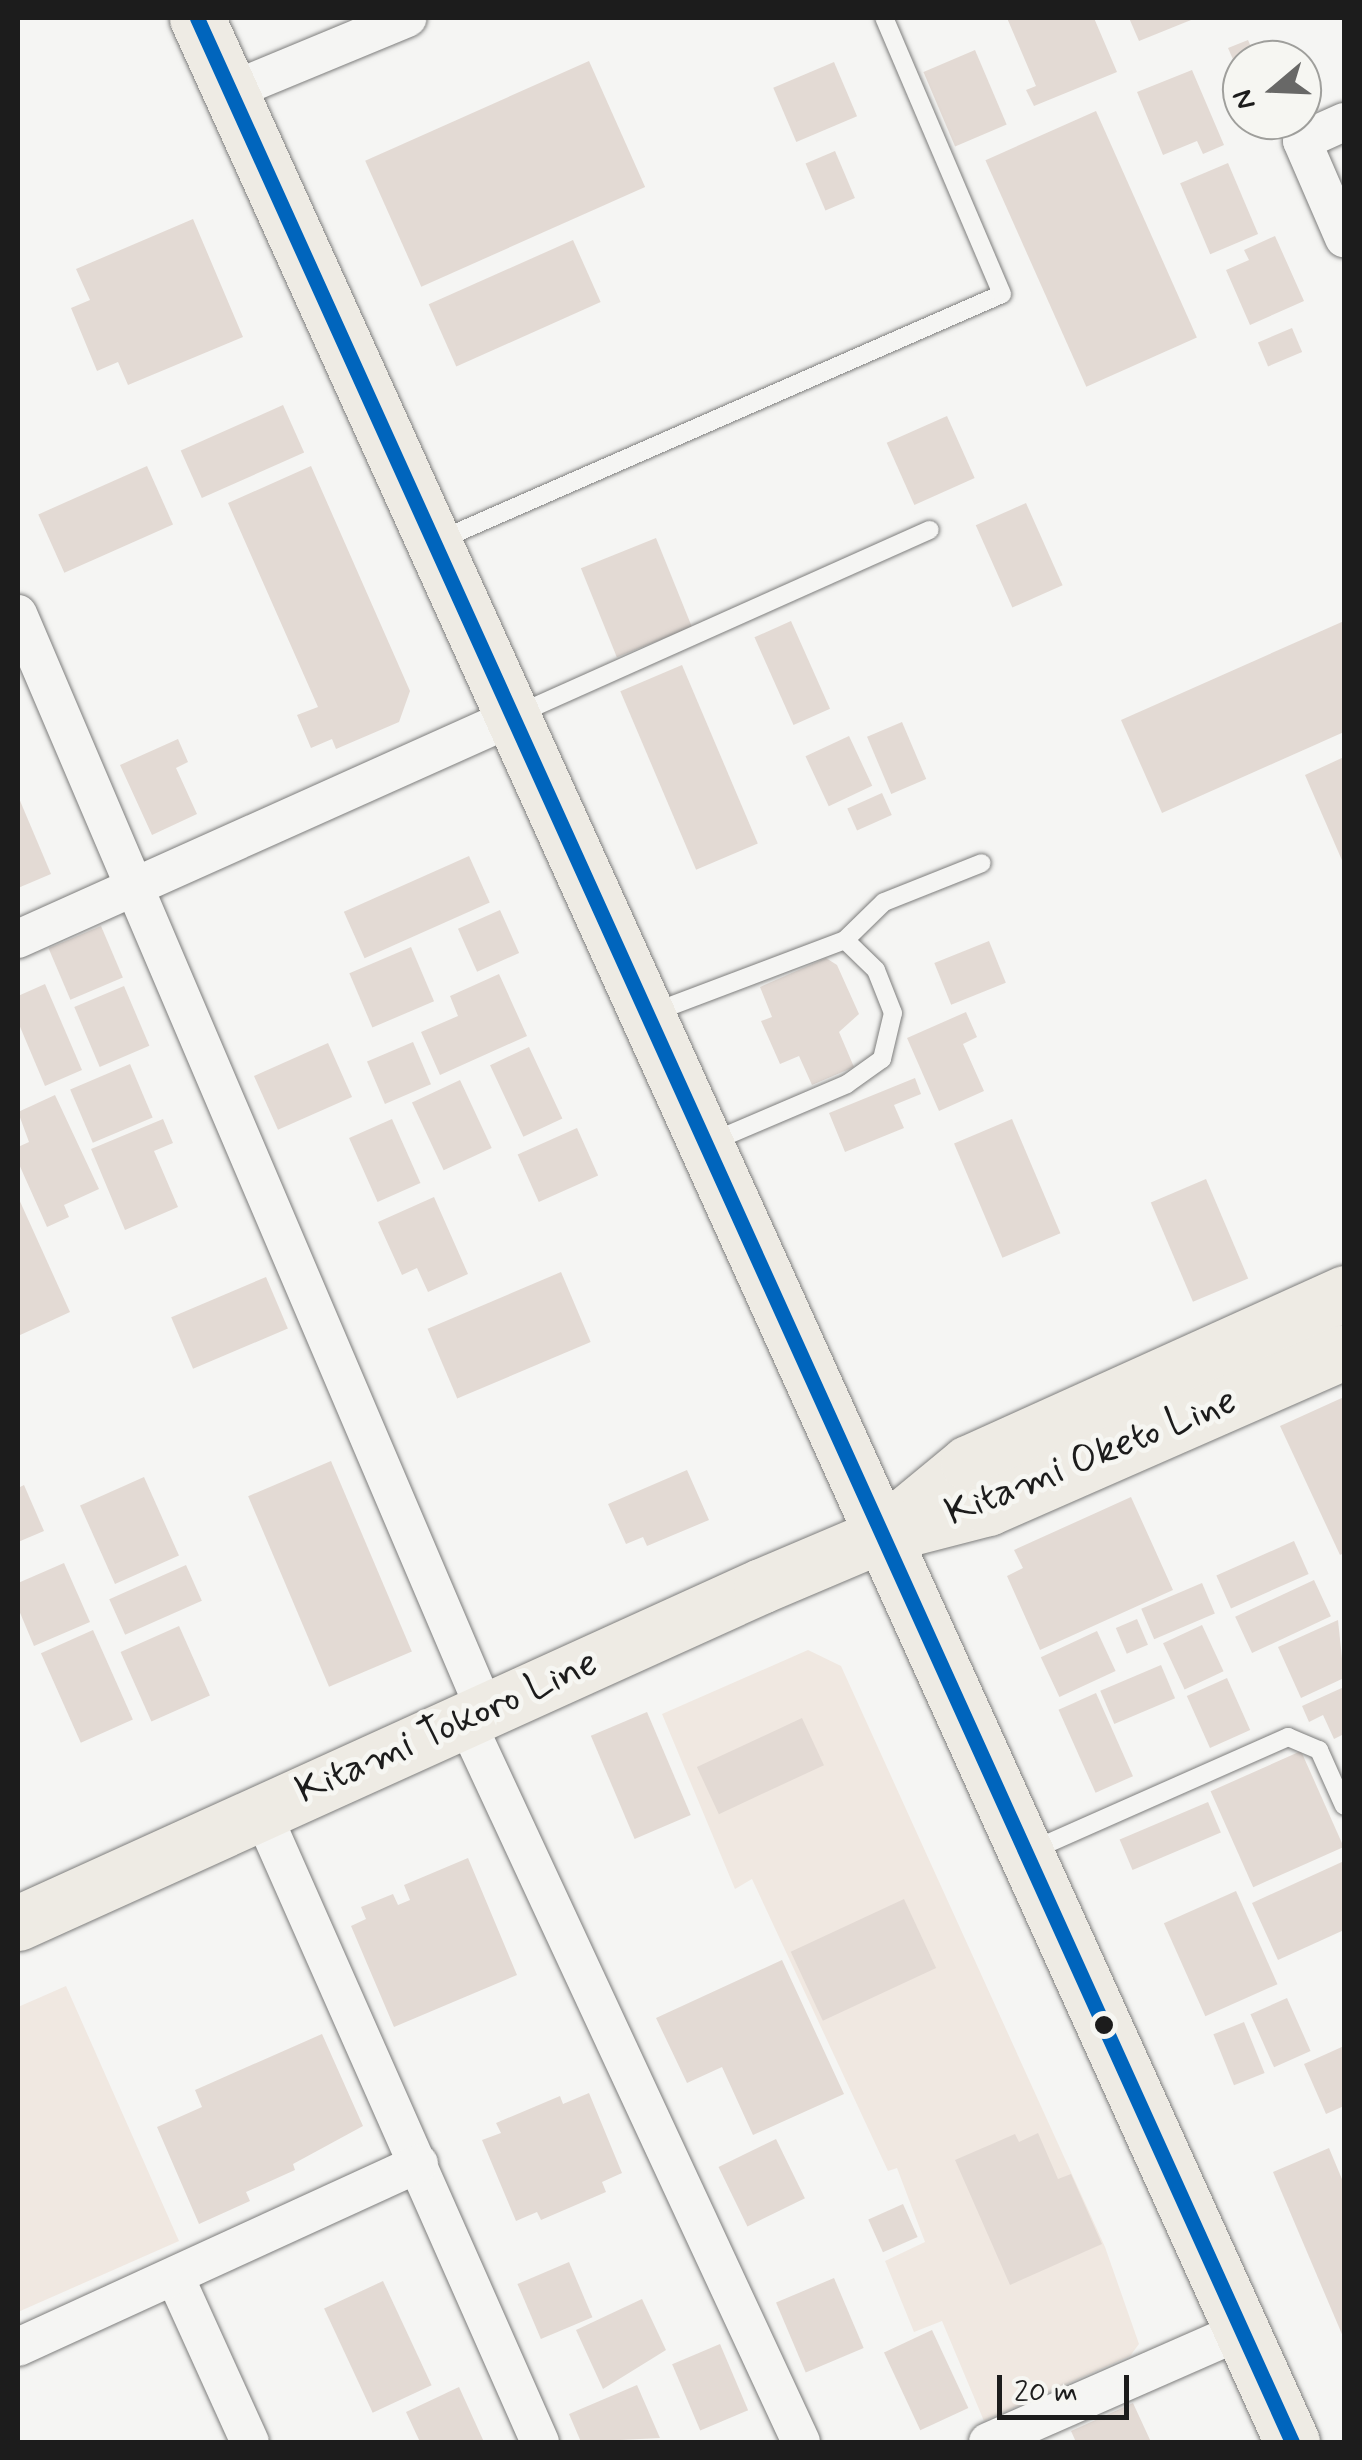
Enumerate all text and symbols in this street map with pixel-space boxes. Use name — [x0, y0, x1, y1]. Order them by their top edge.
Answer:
north arrow — [1222, 40, 1322, 140]
text: N — [1225, 84, 1266, 114]
street label: Kitami Oketo Line — [937, 1376, 1245, 1538]
street label: Kitami Tokoro Line — [289, 1639, 605, 1815]
unlabelled marker — [1094, 2015, 1114, 2035]
scale bar — [1002, 2355, 1134, 2417]
text: 20 m — [1014, 2373, 1078, 2412]

